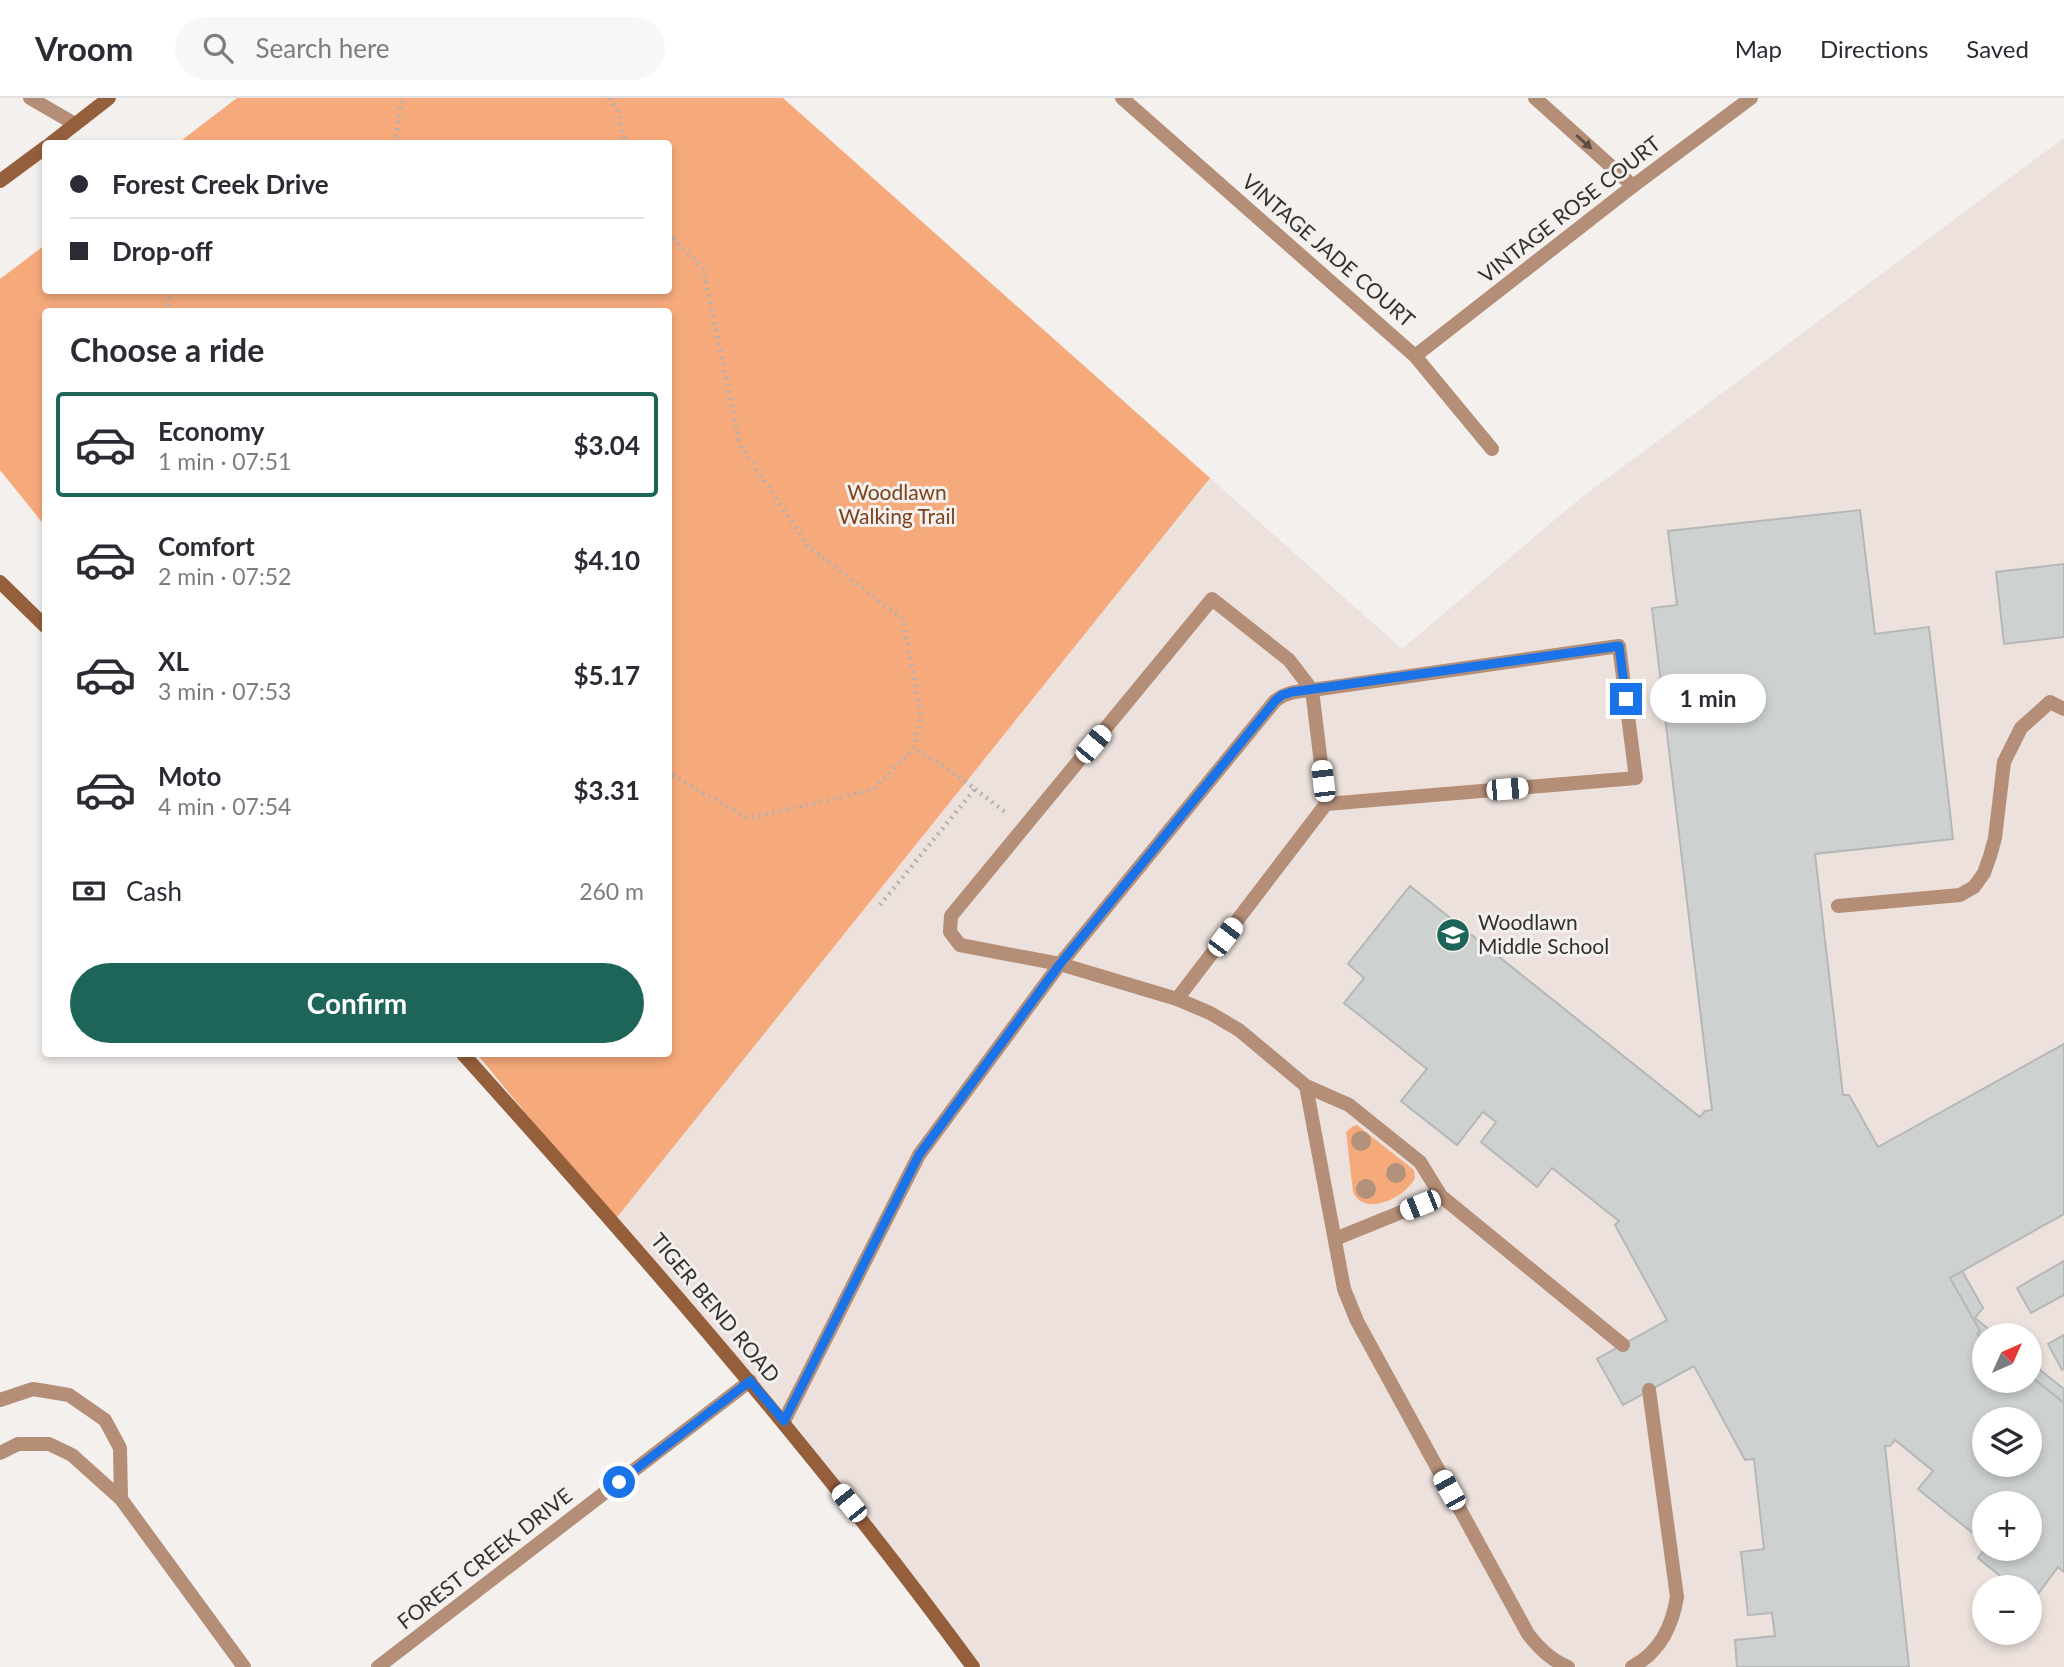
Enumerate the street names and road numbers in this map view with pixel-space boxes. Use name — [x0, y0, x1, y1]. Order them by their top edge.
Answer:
street label: VINTAGE ROSE COURT — [1473, 130, 1665, 287]
street label: VINTAGE JADE COURT — [1238, 168, 1421, 332]
street label: TIGER BEND ROAD — [646, 1227, 786, 1387]
street label: FOREST CREEK DRIVE — [392, 1482, 576, 1634]

